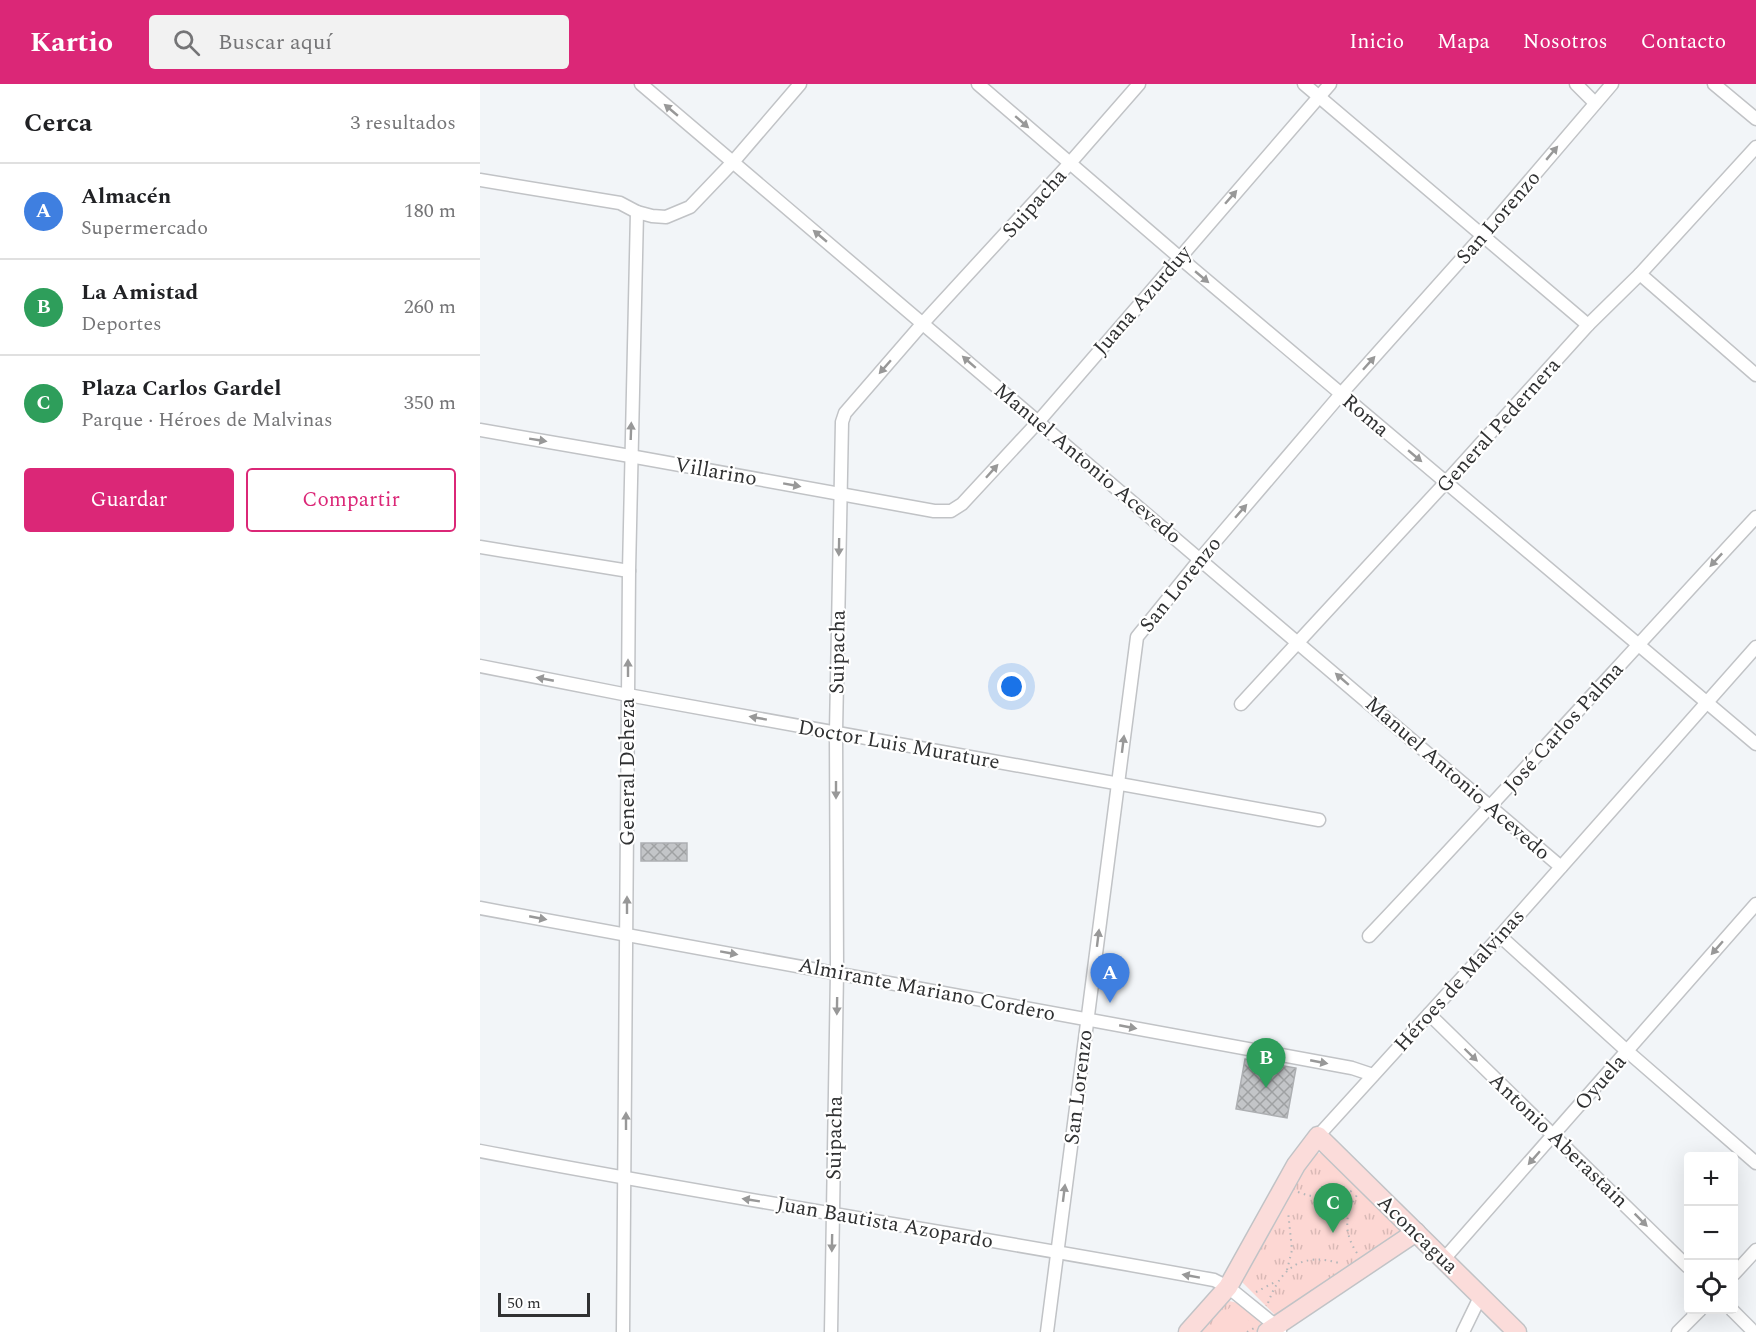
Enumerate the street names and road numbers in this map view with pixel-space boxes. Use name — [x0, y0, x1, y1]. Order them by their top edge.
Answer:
street label: Suipacha — [995, 161, 1075, 246]
street label: San Lorenzo — [1449, 163, 1549, 272]
street label: Juana Azurduy — [1086, 238, 1200, 363]
street label: General Pedernera — [1429, 350, 1569, 501]
street label: Manuel Antonio Acevedo — [986, 375, 1188, 552]
street label: Roma — [1335, 386, 1397, 446]
street label: Villarino — [672, 449, 760, 495]
street label: San Lorenzo — [1132, 530, 1230, 640]
street label: Suipacha — [821, 609, 855, 694]
street label: José Carlos Palma — [1496, 654, 1632, 800]
street label: Manuel Antonio Acevedo — [1357, 689, 1557, 869]
street label: General Deheza — [612, 697, 644, 846]
street label: Doctor Luis Murature — [795, 711, 1002, 779]
street label: Héroes de Malvinas — [1387, 902, 1533, 1059]
street label: Almirante Mariano Cordero — [796, 949, 1058, 1031]
street label: San Lorenzo — [1056, 1028, 1102, 1147]
street label: Oyuela — [1567, 1047, 1635, 1118]
street label: Antonio Aberastain — [1481, 1065, 1635, 1216]
street label: Suipacha — [818, 1095, 852, 1180]
street label: Juan Bautista Azopardo — [774, 1188, 996, 1258]
street label: Aconcagua — [1369, 1188, 1466, 1282]

